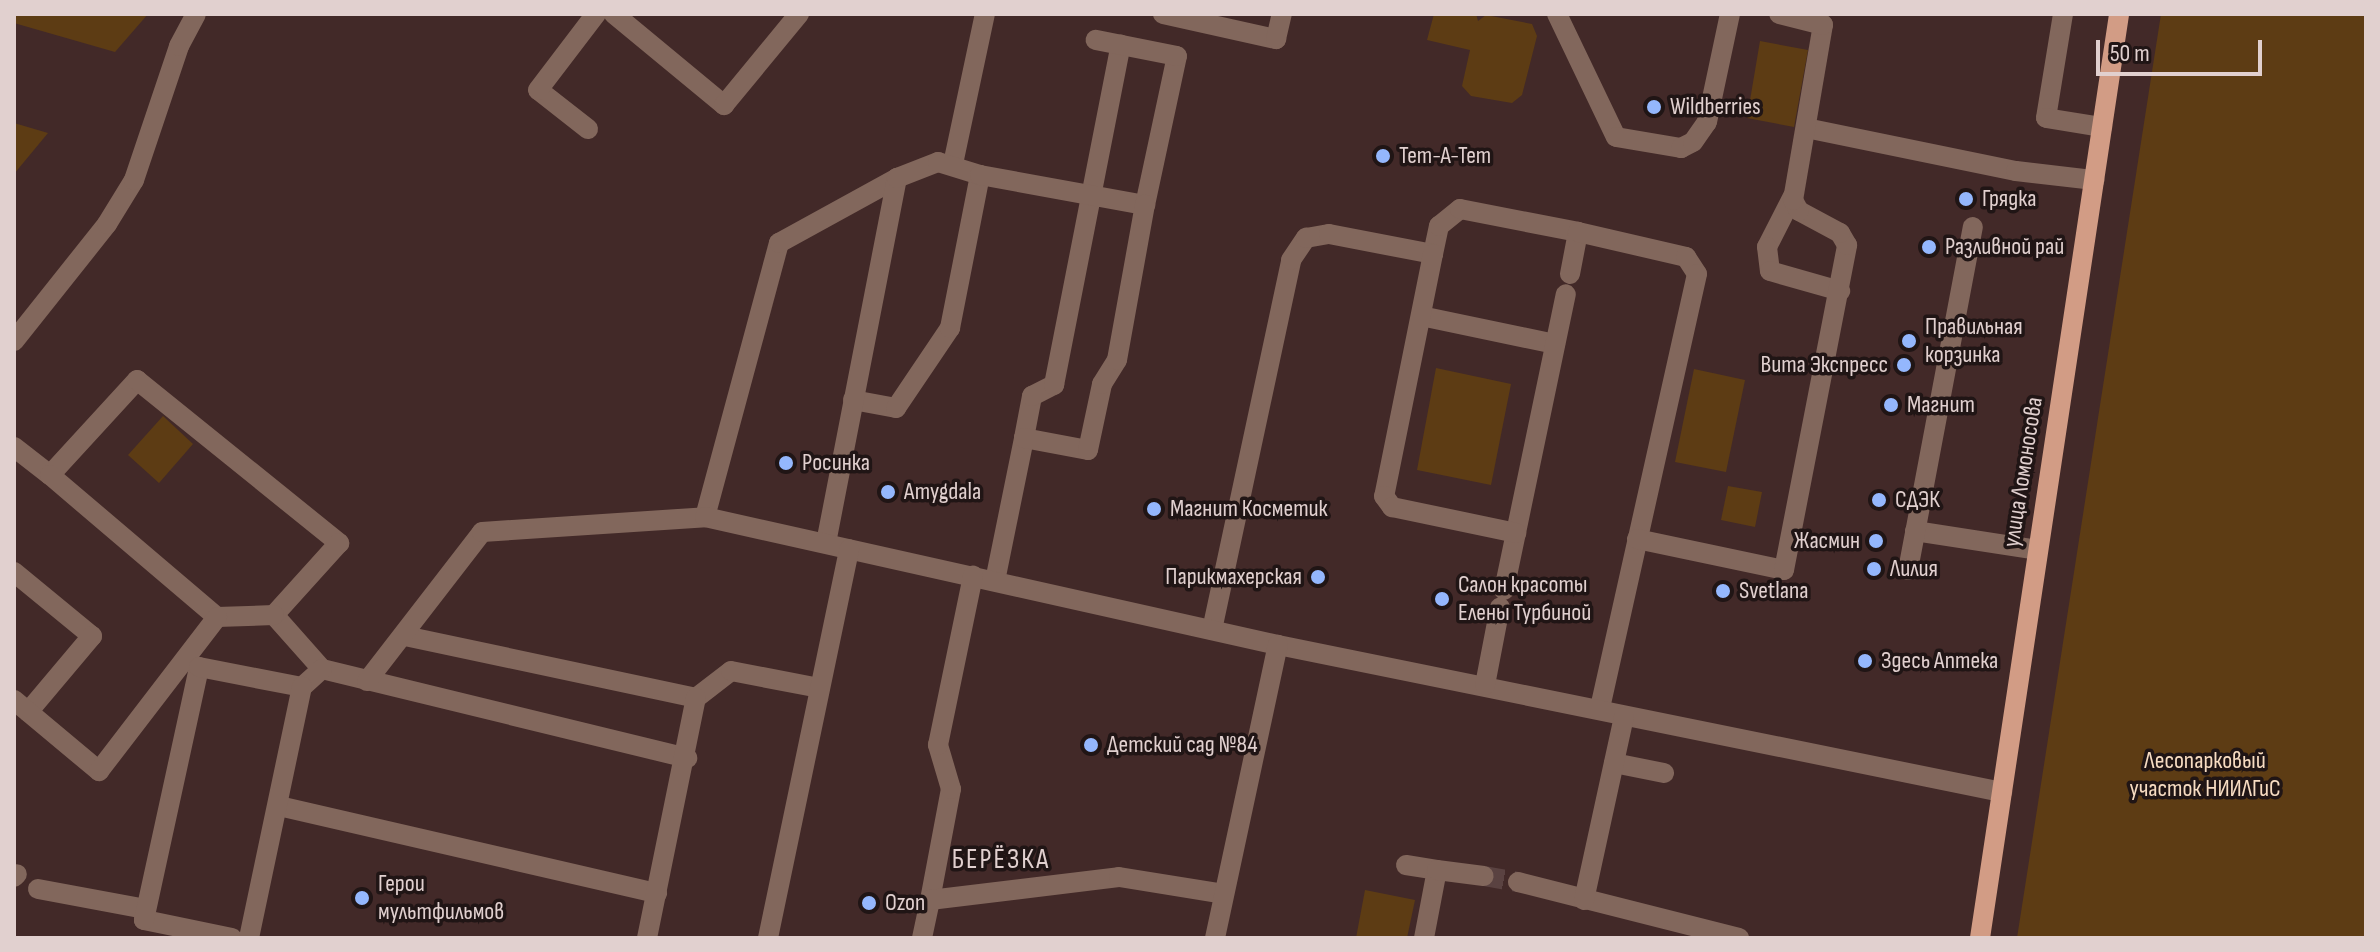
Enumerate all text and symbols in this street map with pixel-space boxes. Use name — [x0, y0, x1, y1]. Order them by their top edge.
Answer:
scale bar — [2100, 24, 2266, 74]
text: 50 m — [2110, 39, 2150, 68]
place label: Wildberries — [1670, 93, 1761, 121]
marker: Wildberries — [1645, 98, 1663, 116]
place label: Тет-А-Тет — [1399, 142, 1491, 170]
marker: Тет-А-Тет — [1374, 147, 1392, 165]
place label: Грядка — [1982, 185, 2036, 213]
marker: Грядка — [1957, 190, 1975, 208]
place label: Разливной рай — [1945, 233, 2064, 261]
marker: Разливной рай — [1920, 238, 1938, 256]
place label: Правильная корзинка — [1925, 313, 2023, 369]
marker: Правильная корзинка — [1900, 332, 1918, 350]
place label: Вита Экспресс — [1760, 351, 1888, 379]
marker: Вита Экспресс — [1895, 356, 1913, 374]
place label: Магнит — [1907, 391, 1975, 419]
street label: улица Ломоносова — [1997, 395, 2049, 549]
marker: Магнит — [1882, 396, 1900, 414]
place label: Росинка — [802, 449, 870, 477]
marker: Росинка — [777, 454, 795, 472]
place label: Amygdala — [904, 478, 981, 506]
marker: Amygdala — [879, 483, 897, 501]
place label: СДЭК — [1895, 486, 1940, 514]
marker: СДЭК — [1870, 491, 1888, 509]
place label: Магнит Косметик — [1170, 495, 1328, 523]
marker: Магнит Косметик — [1145, 500, 1163, 518]
place label: Жасмин — [1794, 527, 1860, 555]
marker: Жасмин — [1867, 532, 1885, 550]
place label: Лилия — [1890, 555, 1938, 583]
marker: Лилия — [1865, 560, 1883, 578]
place label: Парикмахерская — [1165, 563, 1302, 591]
marker: Парикмахерская — [1309, 568, 1327, 586]
place label: Салон красоты Елены Турбиной — [1458, 571, 1591, 627]
place label: Svetlana — [1739, 577, 1808, 605]
marker: Svetlana — [1714, 582, 1732, 600]
marker: Салон красоты Елены Турбиной — [1433, 590, 1451, 608]
place label: Здесь Аптека — [1881, 647, 1998, 675]
marker: Здесь Аптека — [1856, 652, 1874, 670]
place label: Детский сад №84 — [1107, 731, 1257, 759]
marker: Детский сад №84 — [1082, 736, 1100, 754]
park label: Лесопарковый участок НИИЛГиС — [2129, 747, 2281, 803]
district label: БЕРЁЗКА — [952, 843, 1050, 877]
place label: Герои мультфильмов — [378, 870, 504, 926]
marker: Герои мультфильмов — [353, 889, 371, 907]
place label: Ozon — [885, 889, 925, 917]
marker: Ozon — [860, 894, 878, 912]

